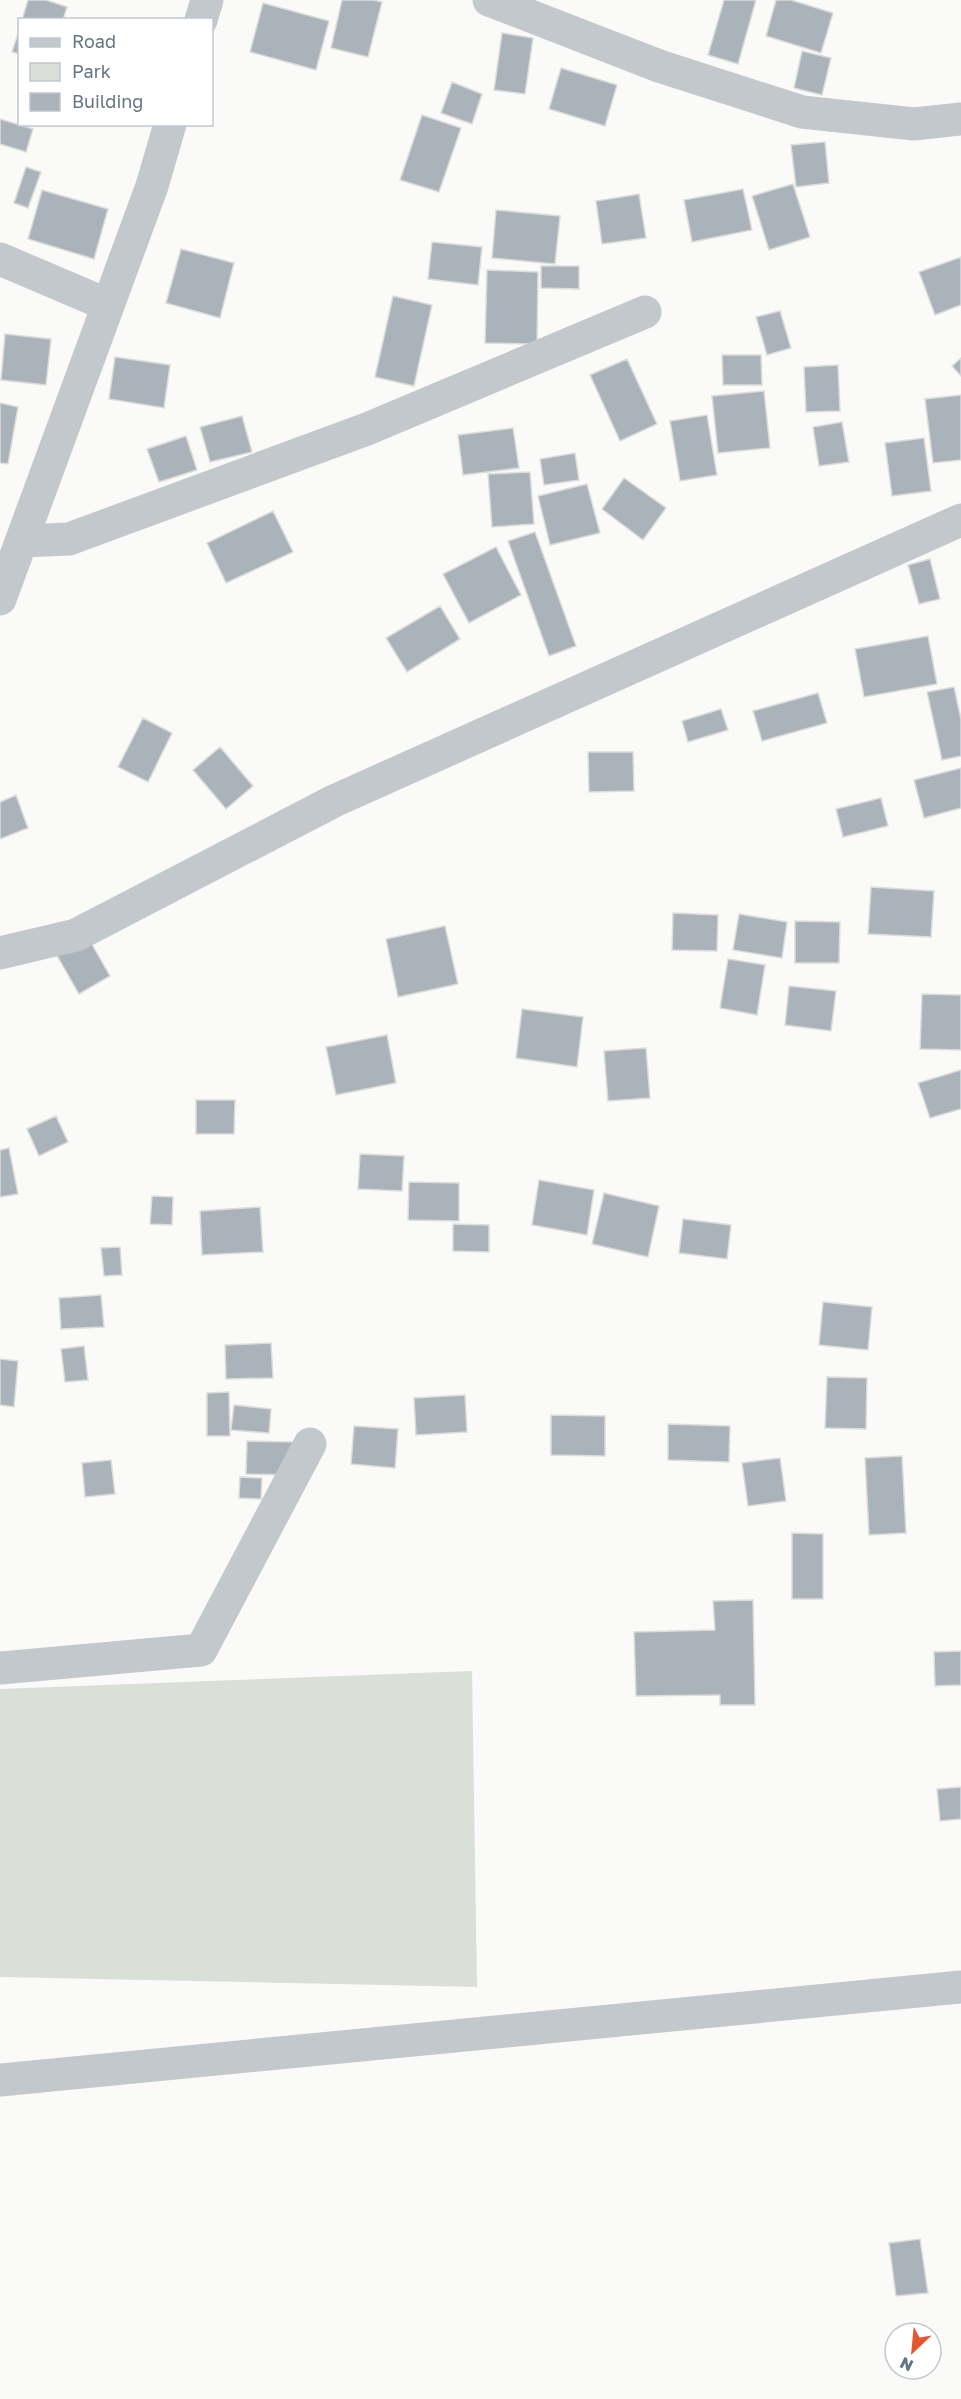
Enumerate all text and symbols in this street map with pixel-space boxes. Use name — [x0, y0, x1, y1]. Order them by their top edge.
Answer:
legend — [18, 18, 213, 126]
text: Road — [72, 30, 116, 52]
text: Park — [72, 60, 111, 82]
text: Building — [72, 90, 143, 112]
north arrow — [883, 2321, 943, 2381]
text: N — [897, 2353, 916, 2376]

